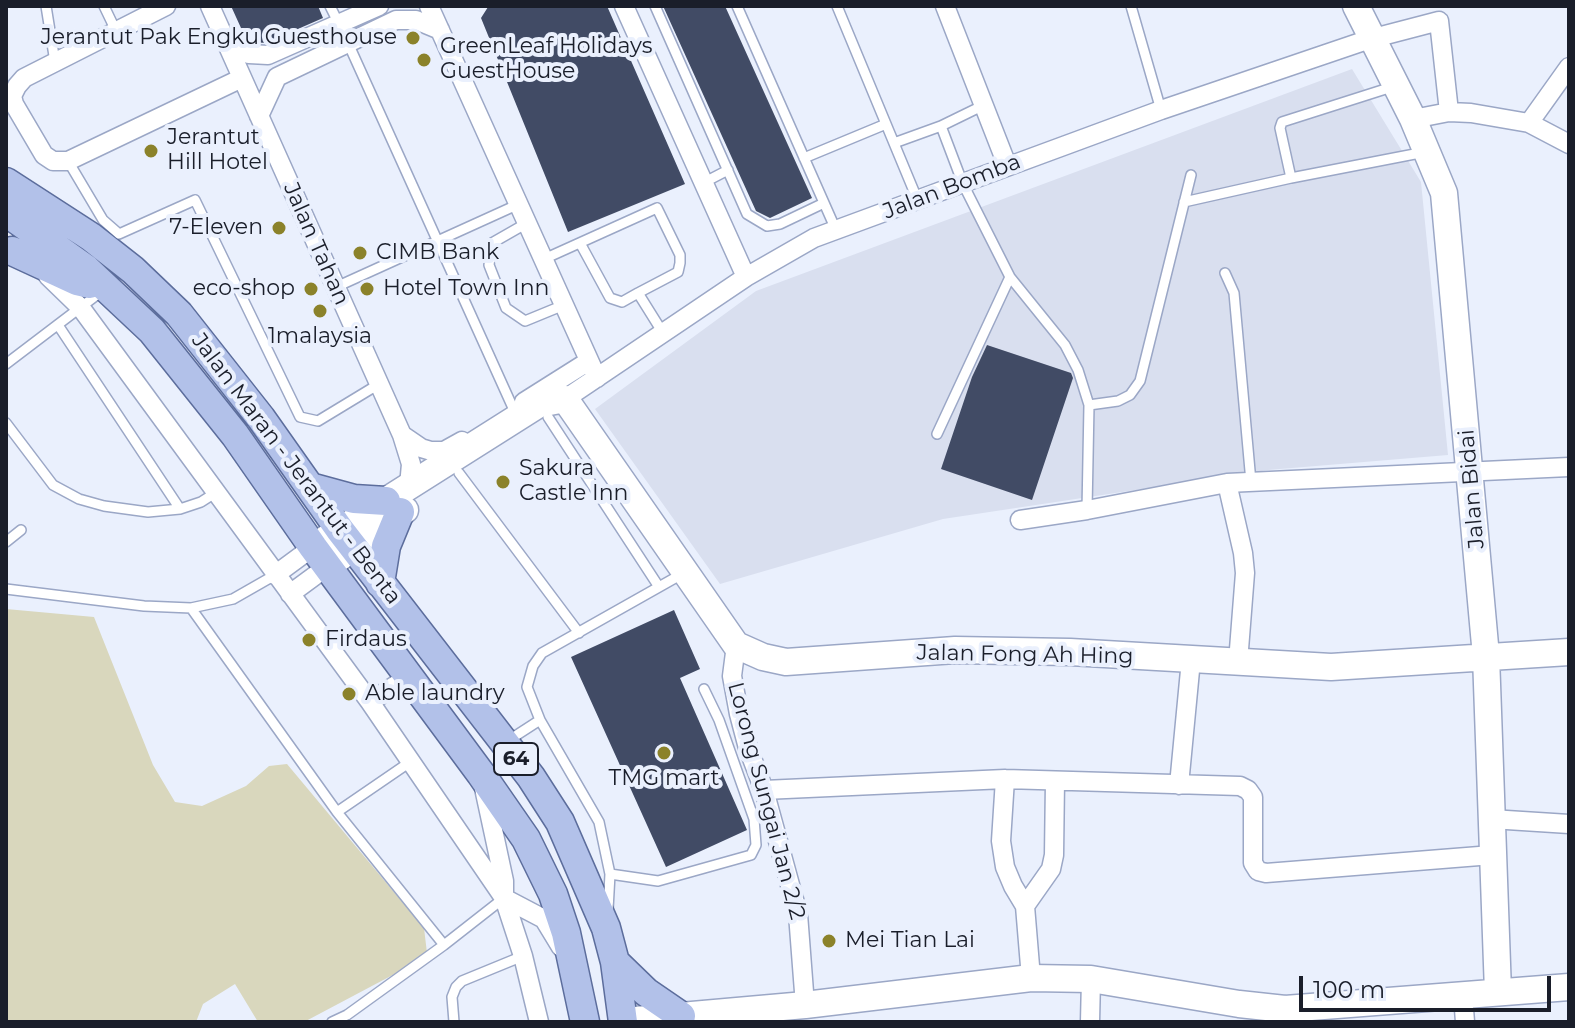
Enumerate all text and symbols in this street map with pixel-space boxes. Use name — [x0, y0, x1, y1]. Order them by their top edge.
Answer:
place label: Jerantut Pak Engku Guesthouse — [41, 25, 397, 51]
marker: Jerantut Pak Engku Guesthouse — [404, 29, 422, 47]
place label: GreenLeaf Holidays GuestHouse — [440, 34, 652, 86]
marker: GreenLeaf Holidays GuestHouse — [415, 51, 433, 69]
place label: Jerantut Hill Hotel — [167, 125, 268, 176]
marker: Jerantut Hill Hotel — [142, 142, 160, 160]
street label: Jalan Bomba — [880, 149, 1024, 225]
street label: Jalan Tahan — [277, 179, 355, 309]
place label: 7-Eleven — [169, 215, 263, 241]
marker: 7-Eleven — [270, 219, 288, 237]
place label: CIMB Bank — [376, 240, 499, 266]
marker: CIMB Bank — [351, 244, 369, 262]
place label: eco-shop — [193, 276, 295, 302]
place label: Hotel Town Inn — [383, 276, 549, 302]
marker: eco-shop — [302, 280, 320, 298]
marker: Hotel Town Inn — [358, 280, 376, 298]
marker: 1malaysia — [311, 302, 329, 320]
place label: 1malaysia — [268, 324, 372, 350]
street label: Jalan Maran - Jerantut - Benta — [186, 328, 406, 610]
street label: Jalan Bidai — [1454, 428, 1490, 550]
place label: Sakura Castle Inn — [519, 456, 628, 508]
marker: Sakura Castle Inn — [494, 473, 512, 491]
place label: Firdaus — [325, 627, 407, 653]
marker: Firdaus — [300, 631, 318, 649]
street label: Jalan Fong Ah Hing — [916, 640, 1134, 670]
street label: Lorong Sungai Jan 2/2 — [722, 679, 810, 923]
place label: Able laundry — [365, 681, 505, 707]
marker: Able laundry — [340, 685, 358, 703]
road number: 64 — [494, 743, 538, 775]
marker: TMG mart — [655, 744, 673, 762]
place label: TMG mart — [609, 766, 719, 792]
place label: Mei Tian Lai — [845, 928, 975, 954]
marker: Mei Tian Lai — [820, 932, 838, 950]
scale bar — [1303, 960, 1555, 1010]
text: 100 m — [1313, 975, 1385, 1004]

